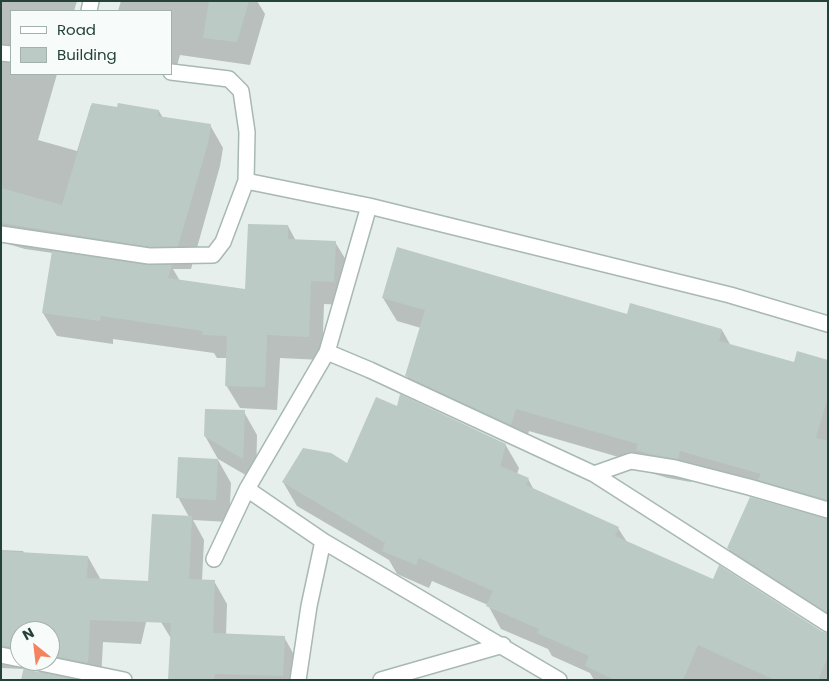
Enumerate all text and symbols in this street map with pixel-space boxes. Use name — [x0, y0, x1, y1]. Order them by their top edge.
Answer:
legend — [10, 10, 172, 75]
text: Road — [57, 19, 96, 40]
text: Building — [57, 44, 117, 65]
north arrow — [10, 621, 60, 671]
text: N — [19, 622, 38, 645]

